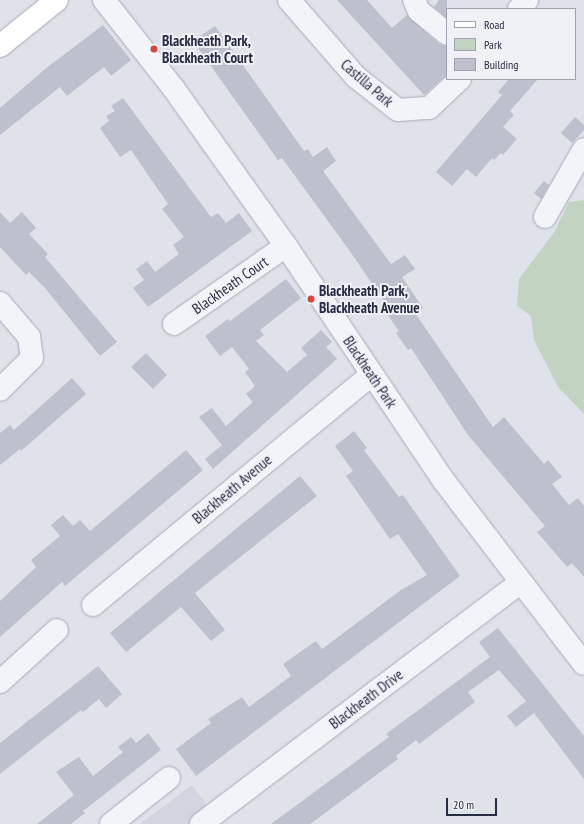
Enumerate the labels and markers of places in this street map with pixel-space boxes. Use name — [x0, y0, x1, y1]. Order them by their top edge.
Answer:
place label: Blackheath Park, Blackheath Court — [162, 31, 253, 66]
marker: Blackheath Park, Blackheath Court — [149, 44, 159, 54]
place label: Blackheath Park, Blackheath Avenue — [319, 281, 420, 316]
marker: Blackheath Park, Blackheath Avenue — [306, 294, 316, 304]

